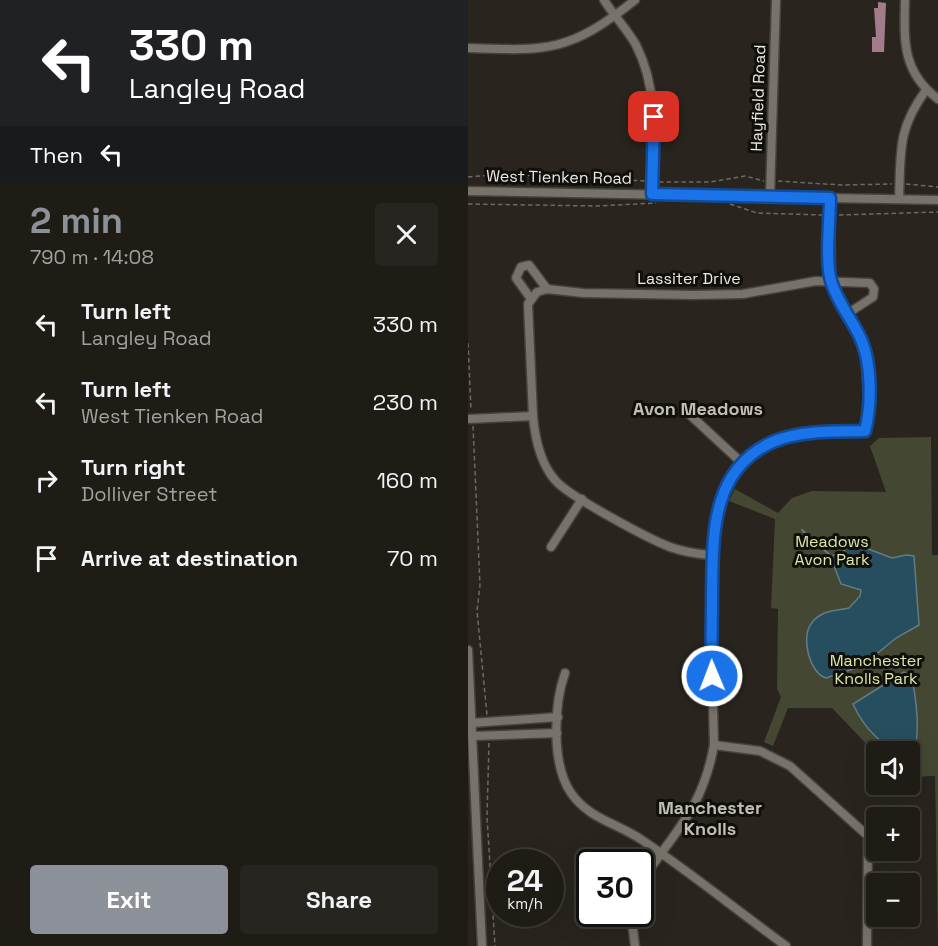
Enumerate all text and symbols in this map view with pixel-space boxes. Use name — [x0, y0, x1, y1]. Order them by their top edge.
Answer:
text: 330 m — [129, 19, 254, 72]
icon: left — [30, 24, 108, 102]
street label: Hayfield Road — [746, 44, 770, 152]
text: Langley Road — [129, 71, 305, 106]
pin — [628, 91, 679, 142]
icon: arrive — [637, 100, 670, 133]
icon: left — [95, 138, 128, 171]
text: Then — [30, 141, 83, 169]
street label: West Tienken Road — [486, 165, 632, 189]
text: 2 min — [30, 198, 123, 244]
button: close — [375, 203, 438, 266]
text: 790 m · 14:08 — [30, 244, 154, 270]
street label: Lassiter Drive — [637, 268, 741, 289]
text: Turn left — [81, 297, 171, 325]
icon: left — [30, 308, 63, 341]
text: 330 m — [373, 310, 438, 338]
text: Langley Road — [81, 325, 212, 351]
text: Turn left — [81, 375, 171, 403]
icon: left — [30, 386, 63, 419]
text: 230 m — [373, 388, 438, 416]
district label: Avon Meadows — [633, 397, 763, 420]
text: West Tienken Road — [81, 403, 263, 429]
text: Turn right — [81, 453, 186, 481]
icon: right — [30, 464, 63, 497]
text: 160 m — [377, 466, 438, 494]
text: Dolliver Street — [81, 481, 217, 507]
park label: Meadows Avon Park — [794, 531, 870, 570]
icon: arrive — [30, 542, 63, 575]
text: Arrive at destination — [81, 544, 298, 572]
text: 70 m — [387, 544, 438, 572]
position arrow — [680, 644, 744, 708]
park label: Manchester Knolls Park — [830, 650, 922, 689]
map controls — [866, 741, 920, 927]
button: sound — [866, 741, 920, 795]
district label: Manchester Knolls — [658, 796, 762, 840]
button: + — [866, 807, 920, 861]
speed limit sign: 30 — [576, 849, 654, 927]
text: 24 — [507, 861, 543, 900]
button: Exit — [30, 865, 228, 934]
button: Share — [240, 865, 438, 934]
button: − — [866, 873, 920, 927]
text: km/h — [507, 894, 543, 913]

